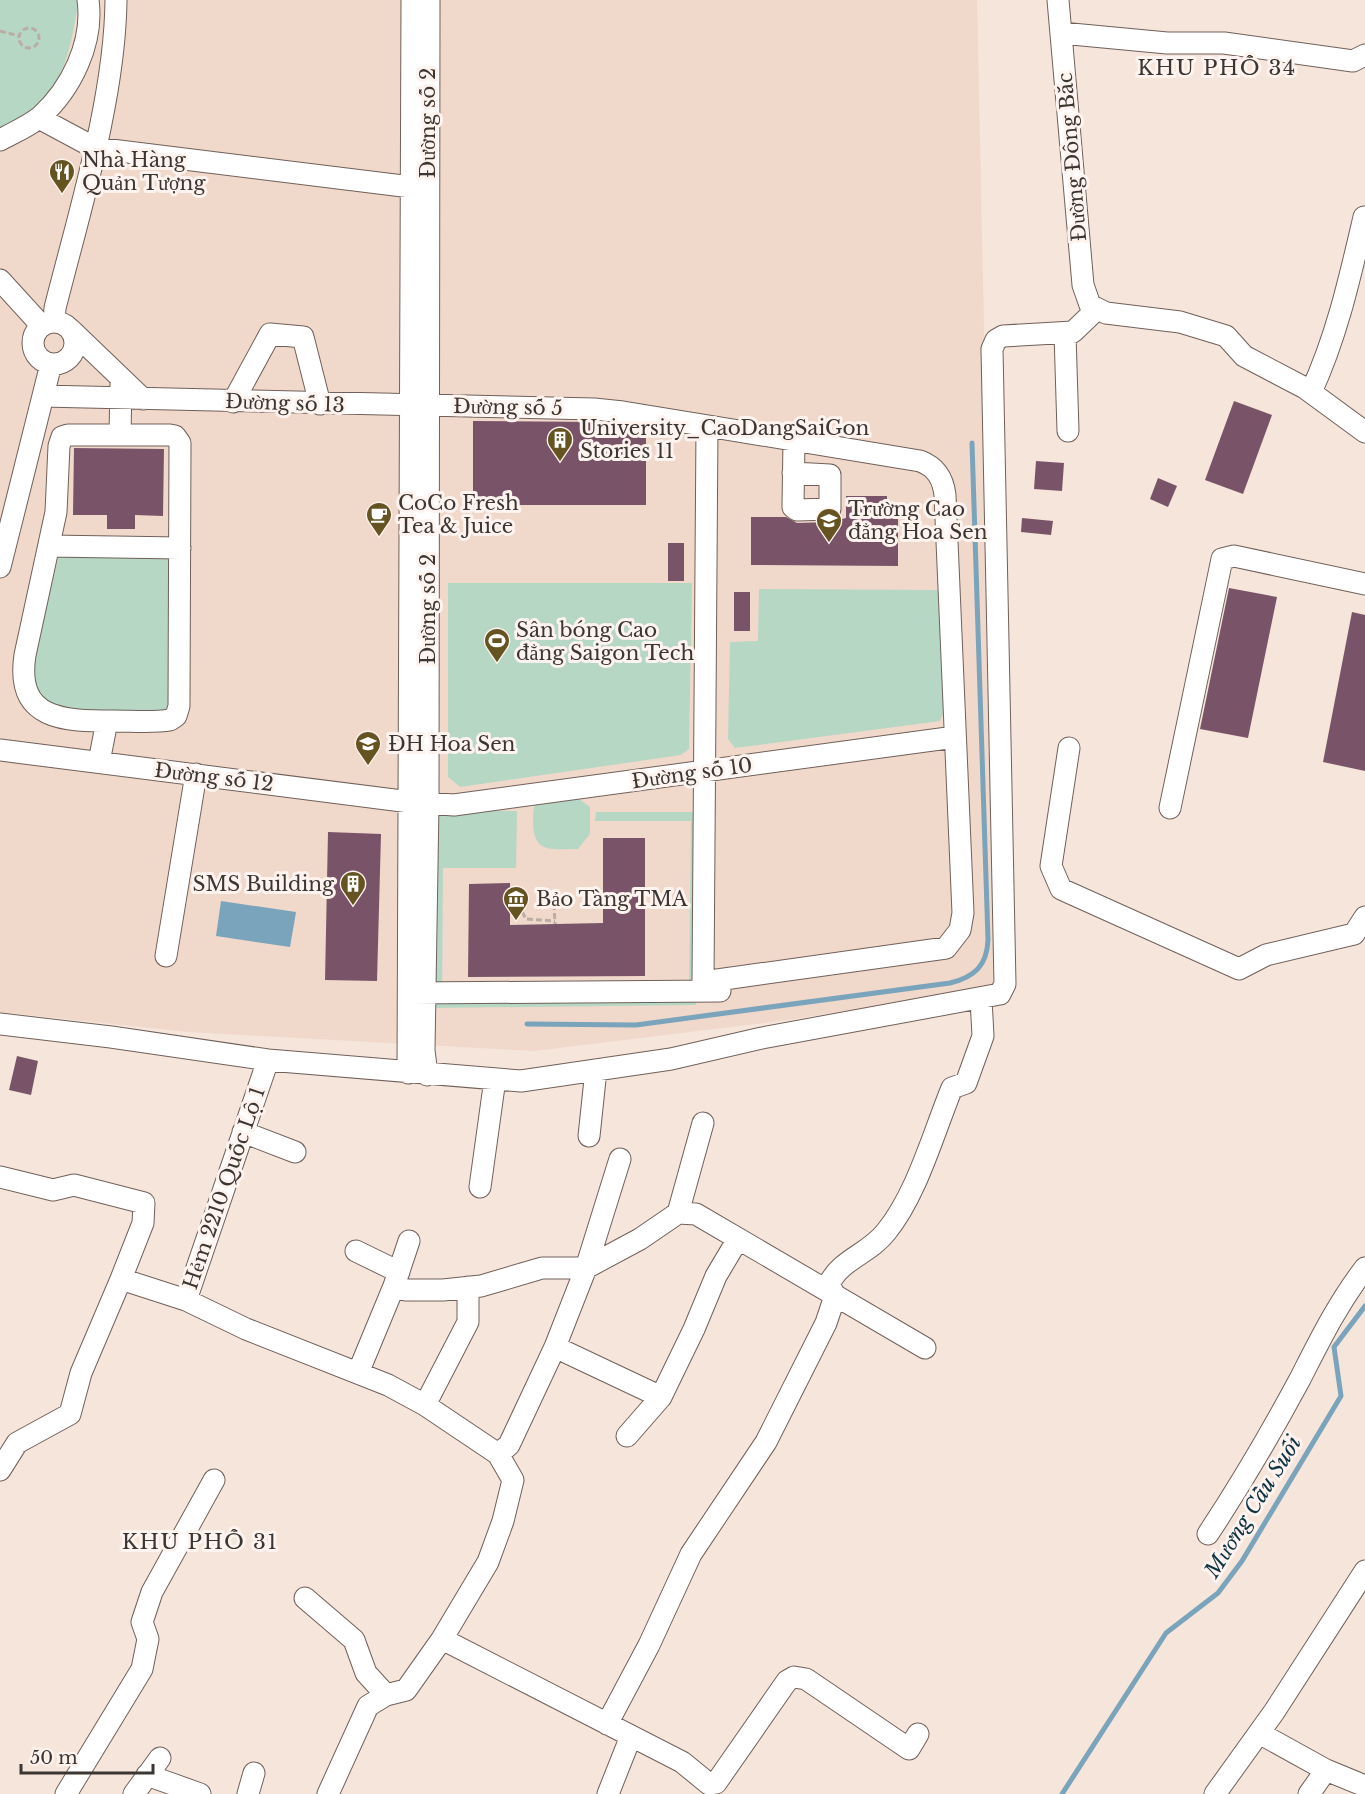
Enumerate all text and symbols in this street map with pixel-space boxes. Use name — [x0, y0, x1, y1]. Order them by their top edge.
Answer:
district label: KHU PHỐ 34 — [1137, 55, 1297, 81]
street label: Đường số 2 — [416, 68, 440, 178]
street label: Đường Đông Bắc — [1053, 71, 1091, 242]
place label: Nhà Hàng Quản Tượng — [82, 148, 206, 195]
restaurant icon: Nhà Hàng Quản Tượng — [47, 157, 77, 195]
street label: Đường số 13 — [225, 389, 345, 417]
street label: Đường số 5 — [453, 394, 563, 420]
place label: University_CaoDangSaiGon Stories 11 — [580, 416, 870, 463]
building icon: University_CaoDangSaiGon Stories 11 — [545, 425, 575, 463]
place label: CoCo Fresh Tea & Juice — [398, 491, 519, 538]
place label: Trường Cao đẳng Hoa Sen — [848, 497, 988, 544]
cafe icon: CoCo Fresh Tea & Juice — [364, 500, 394, 538]
school or university icon: Trường Cao đẳng Hoa Sen — [814, 506, 844, 544]
street label: Đường số 2 — [416, 554, 440, 664]
place label: Sân bóng Cao đẳng Saigon Tech — [516, 618, 694, 665]
sports icon: Sân bóng Cao đẳng Saigon Tech — [482, 626, 512, 664]
school or university icon: ĐH Hoa Sen — [353, 729, 383, 767]
place label: ĐH Hoa Sen — [388, 732, 516, 756]
street label: Đường số 10 — [630, 753, 754, 793]
street label: Đường số 12 — [153, 758, 275, 796]
building icon: SMS Building — [338, 869, 368, 907]
place label: SMS Building — [193, 872, 335, 896]
museum icon: Bảo Tàng TMA — [501, 884, 531, 922]
place label: Bảo Tàng TMA — [536, 887, 688, 911]
street label: Hẻm 2210 Quốc Lộ 1 — [178, 1084, 270, 1292]
water label: Mương Cầu Suối — [1198, 1431, 1307, 1584]
district label: KHU PHỐ 31 — [122, 1529, 278, 1555]
scale bar — [21, 1737, 153, 1775]
text: 50 m — [30, 1747, 78, 1769]

